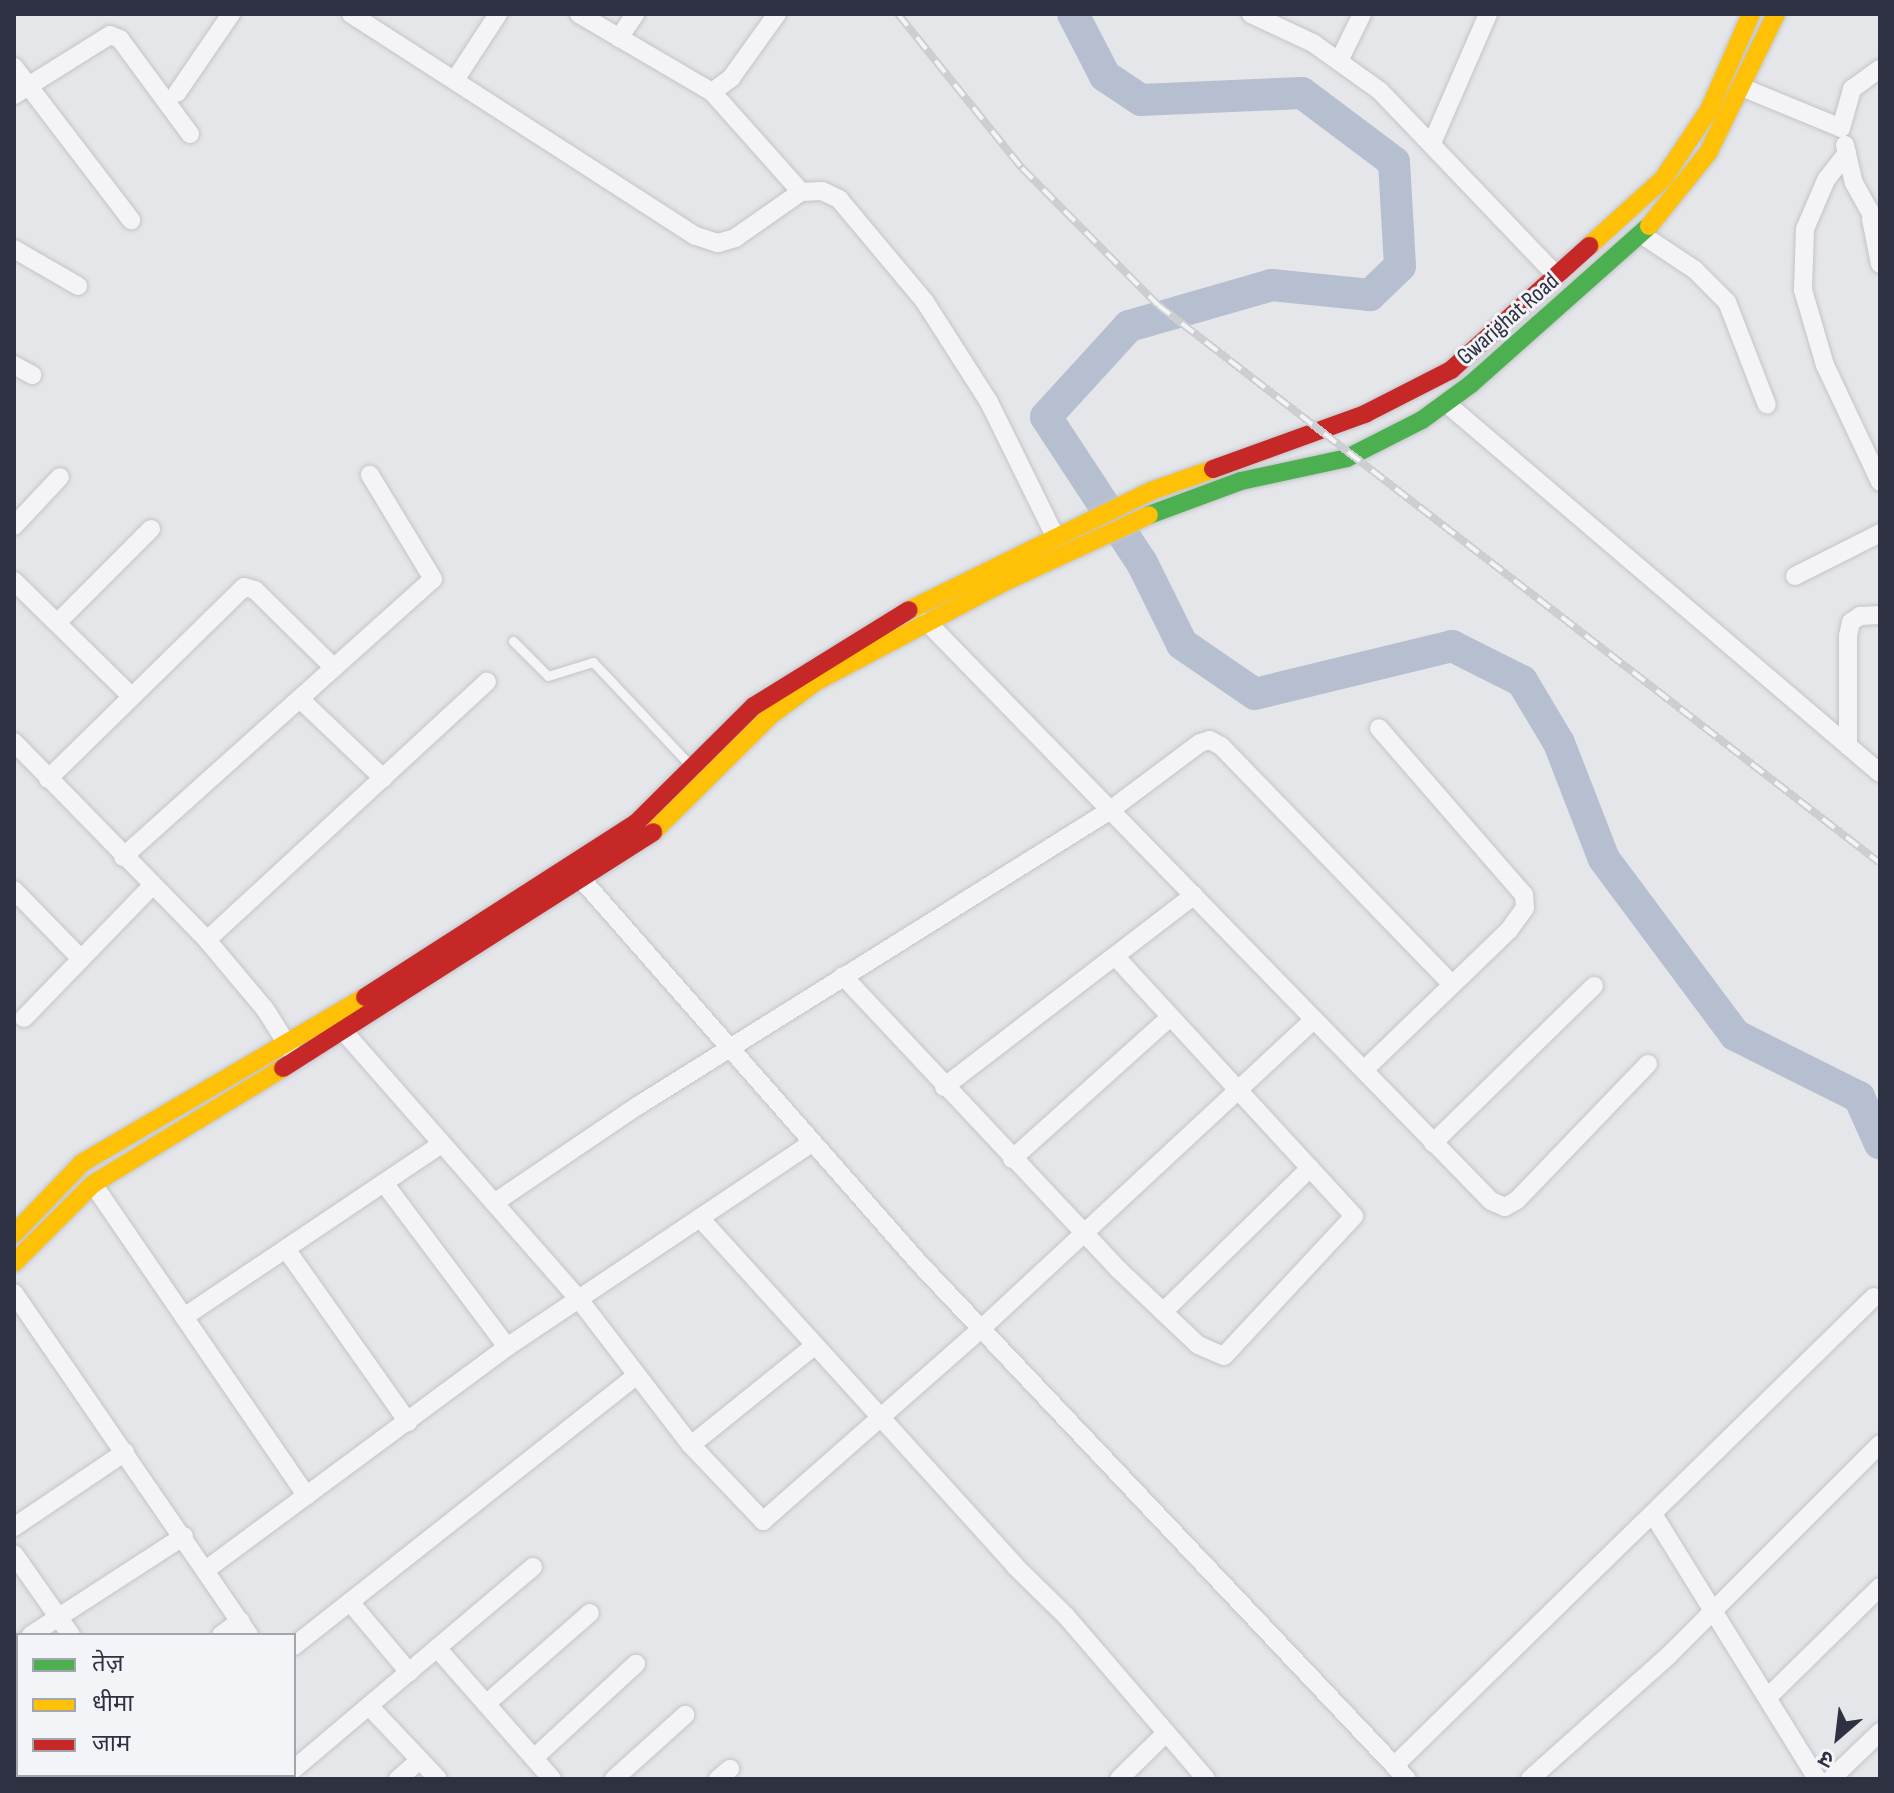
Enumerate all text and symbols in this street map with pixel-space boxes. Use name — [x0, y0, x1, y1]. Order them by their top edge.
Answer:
street label: Gwarighat Road — [1451, 267, 1565, 371]
legend — [16, 1633, 296, 1777]
text: तेज़ — [92, 1649, 124, 1678]
text: धीमा — [92, 1689, 134, 1718]
north arrow — [1798, 1697, 1878, 1777]
text: जाम — [92, 1729, 130, 1758]
text: उ — [1814, 1744, 1839, 1774]

